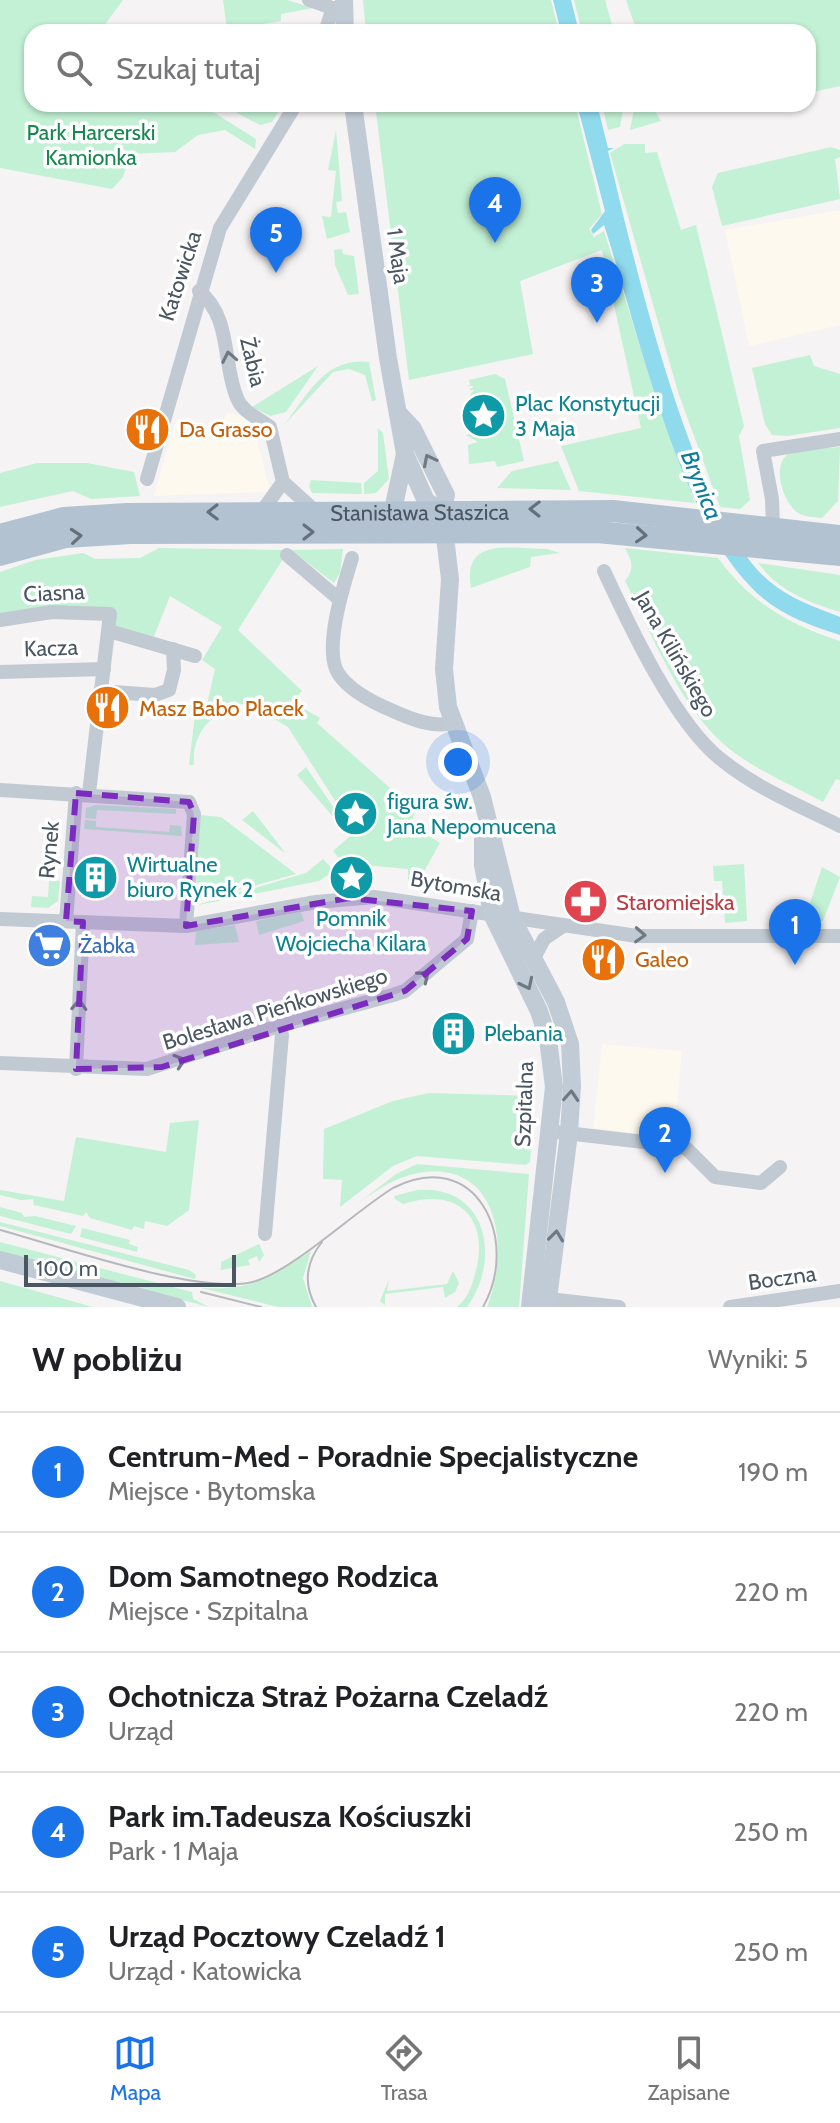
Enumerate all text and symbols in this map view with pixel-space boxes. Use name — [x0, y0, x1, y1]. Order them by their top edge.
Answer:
search box — [24, 24, 816, 112]
icon: search — [52, 46, 96, 90]
text: Szukaj tutaj — [116, 50, 261, 87]
park label: Park Harcerski Kamionka — [27, 119, 155, 171]
pin: 4 — [469, 177, 521, 243]
pin: 5 — [250, 207, 302, 273]
street label: Katowicka — [153, 227, 207, 324]
street label: 1 Maja — [381, 227, 415, 286]
pin: 3 — [571, 257, 623, 323]
street label: Żabia — [234, 335, 272, 390]
one-way arrow — [221, 350, 238, 363]
place label: Plac Konstytucji 3 Maja — [515, 390, 660, 442]
place icon: Plac Konstytucji 3 Maja — [460, 392, 508, 440]
restaurant icon: Da Grasso — [124, 405, 172, 453]
place label: Da Grasso — [179, 416, 273, 443]
water label: Brynica — [675, 446, 729, 524]
one-way arrow — [423, 454, 438, 469]
street label: Stanisława Staszica — [330, 498, 510, 526]
one-way arrow — [528, 501, 541, 518]
one-way arrow — [206, 503, 219, 521]
one-way arrow — [302, 524, 315, 541]
one-way arrow — [635, 526, 648, 543]
one-way arrow — [69, 528, 82, 545]
street label: Ciasna — [23, 578, 86, 608]
street label: Jana Kilińskiego — [628, 585, 723, 722]
street label: Kacza — [24, 634, 79, 662]
restaurant icon: Masz Babo Placek — [84, 684, 132, 732]
place label: Masz Babo Placek — [139, 695, 304, 722]
your location — [438, 742, 478, 782]
place label: figura św. Jana Nepomucena — [386, 788, 557, 840]
place icon: figura św. Jana Nepomucena — [332, 790, 380, 838]
street label: Rynek — [33, 820, 65, 880]
place label: Wirtualne biuro Rynek 2 — [127, 851, 253, 903]
building icon: Wirtualne biuro Rynek 2 — [72, 853, 120, 901]
place icon: Pomnik Wojciecha Kilara — [327, 853, 375, 901]
street label: Bytomska — [408, 865, 504, 907]
pharmacy icon: Staromiejska — [561, 878, 609, 926]
place label: Staromiejska — [616, 889, 735, 916]
pin: 1 — [769, 899, 821, 965]
place label: Pomnik Wojciecha Kilara — [276, 905, 427, 957]
supermarket icon: Żabka — [25, 921, 73, 969]
one-way arrow — [634, 927, 647, 944]
place label: Żabka — [80, 932, 136, 959]
restaurant icon: Galeo — [580, 935, 628, 983]
place label: Galeo — [635, 946, 689, 973]
street label: Bolesława Pieńkowskiego — [159, 962, 391, 1056]
one-way arrow — [415, 971, 430, 985]
one-way arrow — [517, 976, 532, 991]
one-way arrow — [70, 998, 87, 1011]
building icon: Plebania — [429, 1009, 477, 1057]
place label: Plebania — [484, 1020, 564, 1047]
one-way arrow — [173, 1054, 187, 1070]
street label: Szpitalna — [509, 1060, 539, 1147]
one-way arrow — [562, 1089, 579, 1102]
pin: 2 — [639, 1107, 691, 1173]
one-way arrow — [548, 1229, 565, 1242]
scale bar — [24, 1251, 236, 1287]
text: 100 m — [36, 1255, 98, 1282]
street label: Boczna — [746, 1260, 818, 1296]
text: W pobliżu — [32, 1338, 183, 1380]
text: Wyniki: 5 — [708, 1343, 808, 1375]
text: Centrum-Med - Poradnie Specjalistyczne — [108, 1438, 638, 1475]
text: 1 — [53, 1456, 63, 1488]
text: 190 m — [738, 1456, 808, 1488]
text: Miejsce · Bytomska — [108, 1475, 315, 1507]
text: Dom Samotnego Rodzica — [108, 1558, 438, 1595]
text: 2 — [51, 1576, 65, 1608]
text: 220 m — [734, 1576, 808, 1608]
text: Miejsce · Szpitalna — [108, 1595, 308, 1627]
text: Ochotnicza Straż Pożarna Czeladź — [108, 1678, 548, 1715]
text: 3 — [51, 1696, 65, 1728]
text: 220 m — [734, 1696, 808, 1728]
text: Urząd — [108, 1715, 174, 1747]
text: Park im.Tadeusza Kościuszki — [108, 1798, 472, 1835]
text: 4 — [50, 1816, 66, 1848]
text: 250 m — [734, 1816, 808, 1848]
text: Park · 1 Maja — [108, 1835, 239, 1867]
text: Urząd Pocztowy Czeladź 1 — [108, 1918, 446, 1955]
text: 5 — [51, 1936, 65, 1968]
text: 250 m — [734, 1936, 808, 1968]
text: Urząd · Katowicka — [108, 1955, 302, 1987]
tab: Mapa — [110, 2031, 161, 2106]
tab: Trasa — [381, 2031, 428, 2106]
tab: Zapisane — [648, 2031, 730, 2106]

